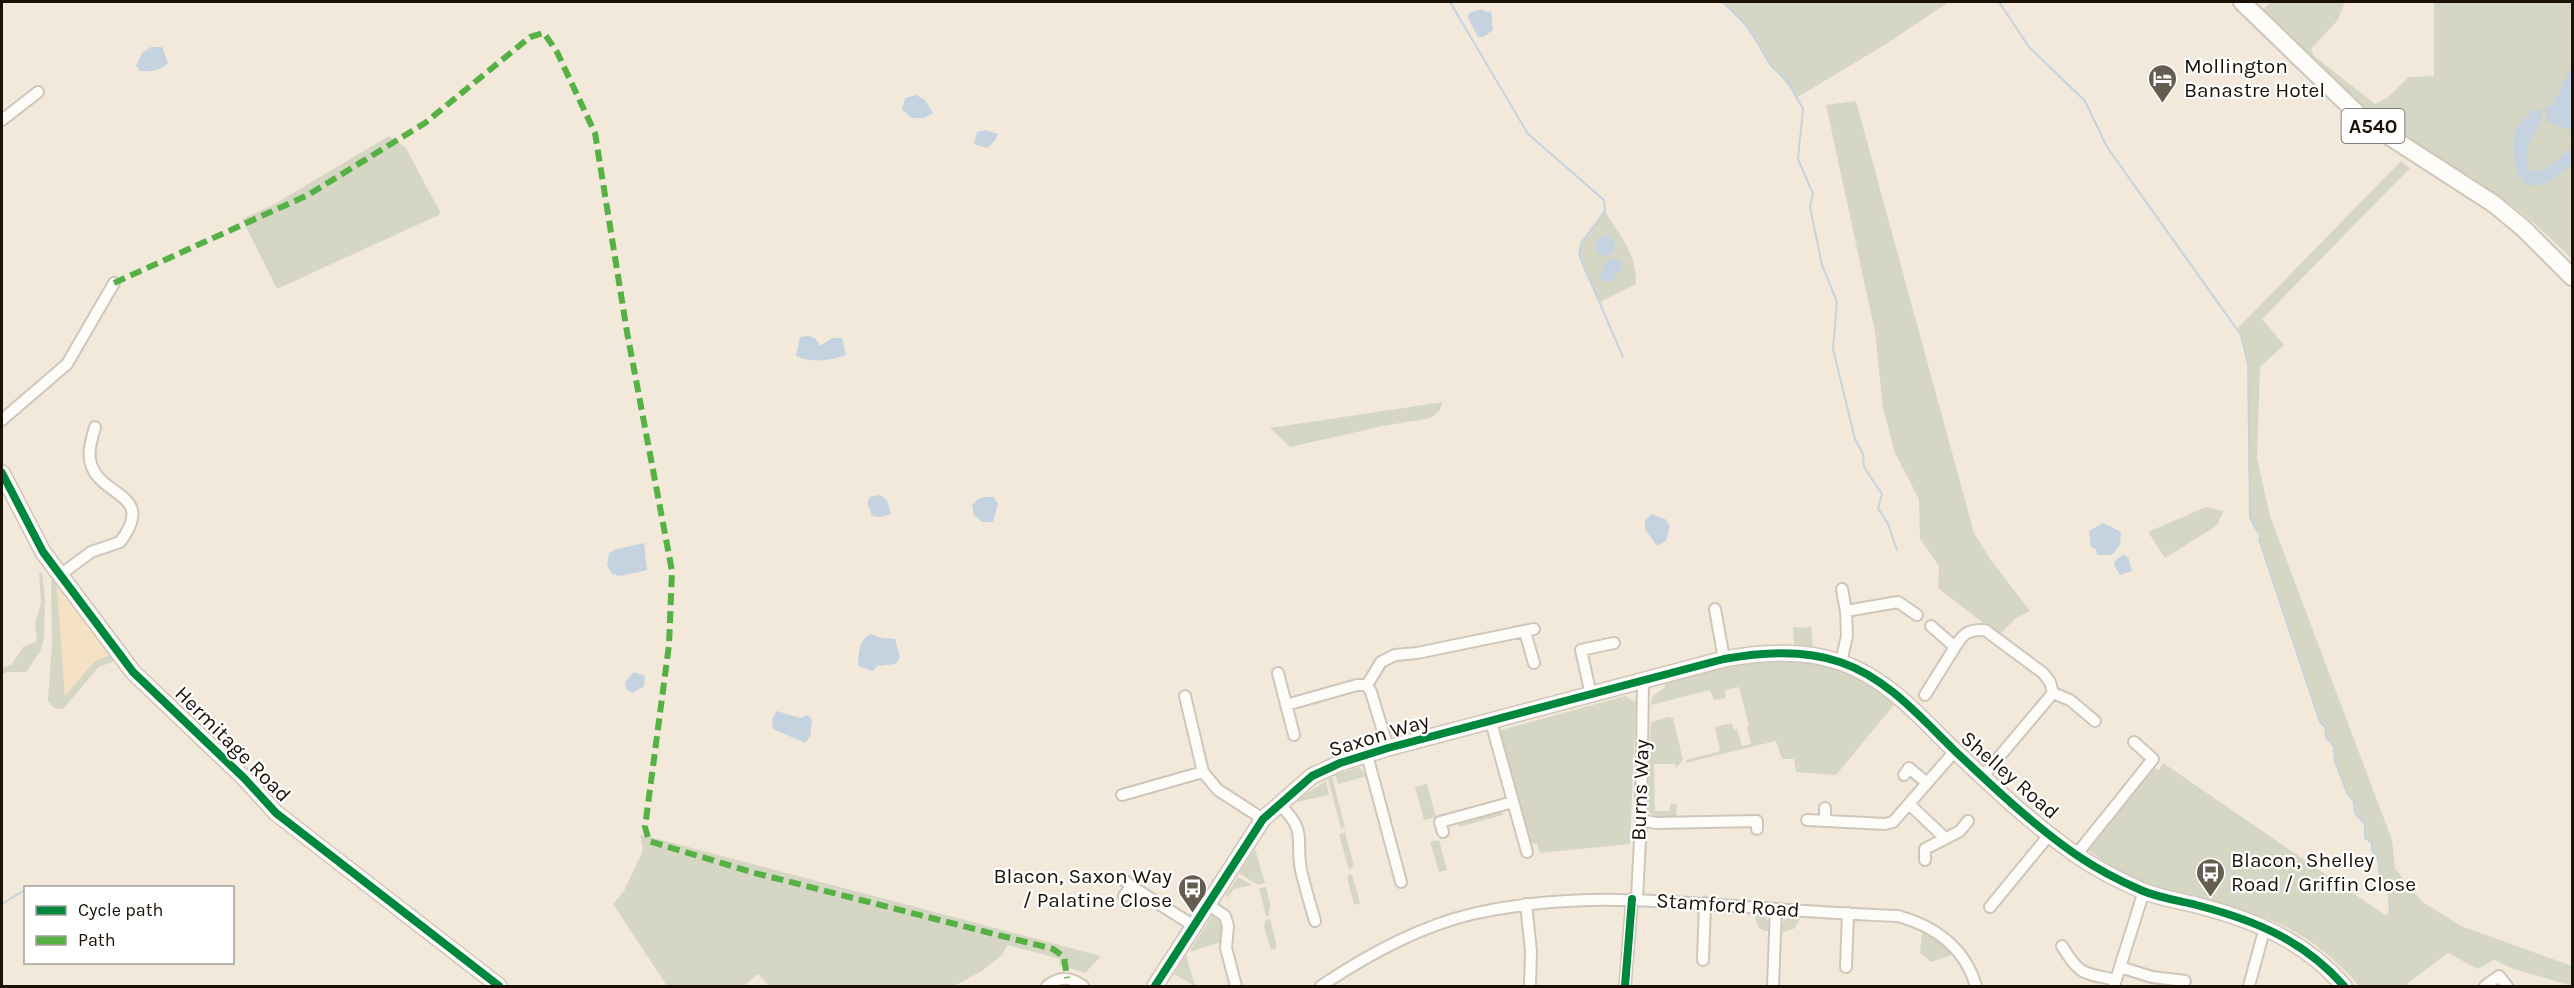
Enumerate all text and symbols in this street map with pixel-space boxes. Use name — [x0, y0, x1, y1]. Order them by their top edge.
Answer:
place label: Mollington Banastre Hotel — [2184, 54, 2325, 102]
hotel icon: Mollington Banastre Hotel — [2147, 62, 2179, 104]
road number: A540 — [2342, 109, 2404, 143]
street label: Hermitage Road — [170, 681, 296, 807]
street label: Saxon Way — [1326, 708, 1432, 762]
street label: Shelley Road — [1956, 726, 2064, 824]
street label: Burns Way — [1626, 739, 1654, 841]
place label: Blacon, Shelley Road / Griffin Close — [2231, 848, 2416, 896]
bus stop icon: Blacon, Shelley Road / Griffin Close — [2194, 856, 2226, 898]
place label: Blacon, Saxon Way / Palatine Close — [994, 864, 1172, 912]
bus stop icon: Blacon, Saxon Way / Palatine Close — [1177, 872, 1209, 914]
legend — [24, 886, 234, 964]
street label: Stamford Road — [1655, 888, 1801, 922]
text: Cycle path — [78, 899, 163, 921]
text: Path — [78, 929, 116, 951]

